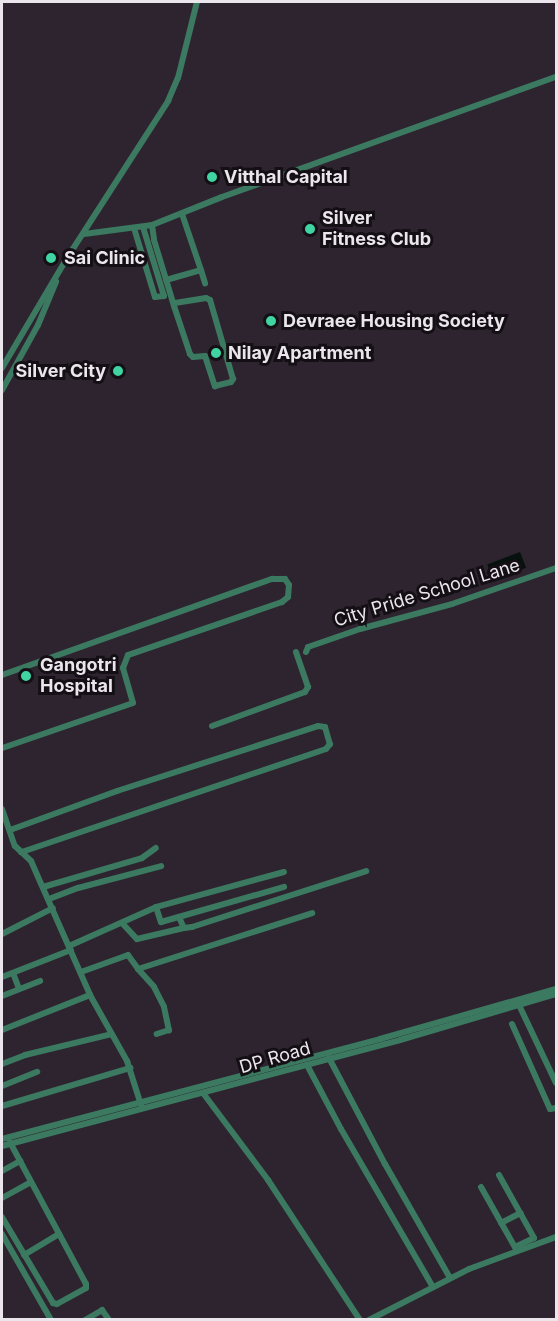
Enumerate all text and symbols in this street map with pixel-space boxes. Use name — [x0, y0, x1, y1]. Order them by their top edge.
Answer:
place label: Vitthal Capital — [224, 166, 348, 188]
marker: Vitthal Capital — [205, 170, 219, 184]
place label: Silver Fitness Club — [322, 208, 431, 250]
marker: Silver Fitness Club — [303, 222, 317, 236]
place label: Sai Clinic — [64, 247, 145, 269]
marker: Sai Clinic — [42, 249, 60, 267]
place label: Devraee Housing Society — [283, 310, 505, 332]
marker: Devraee Housing Society — [264, 314, 278, 328]
place label: Nilay Apartment — [228, 342, 371, 364]
marker: Nilay Apartment — [209, 346, 223, 360]
place label: Silver City — [15, 360, 106, 382]
marker: Silver City — [111, 364, 125, 378]
street label: City Pride School Lane — [331, 554, 523, 632]
place label: Gangotri Hospital — [40, 655, 117, 698]
marker: Gangotri Hospital — [17, 667, 35, 685]
street label: DP Road — [237, 1038, 313, 1078]

